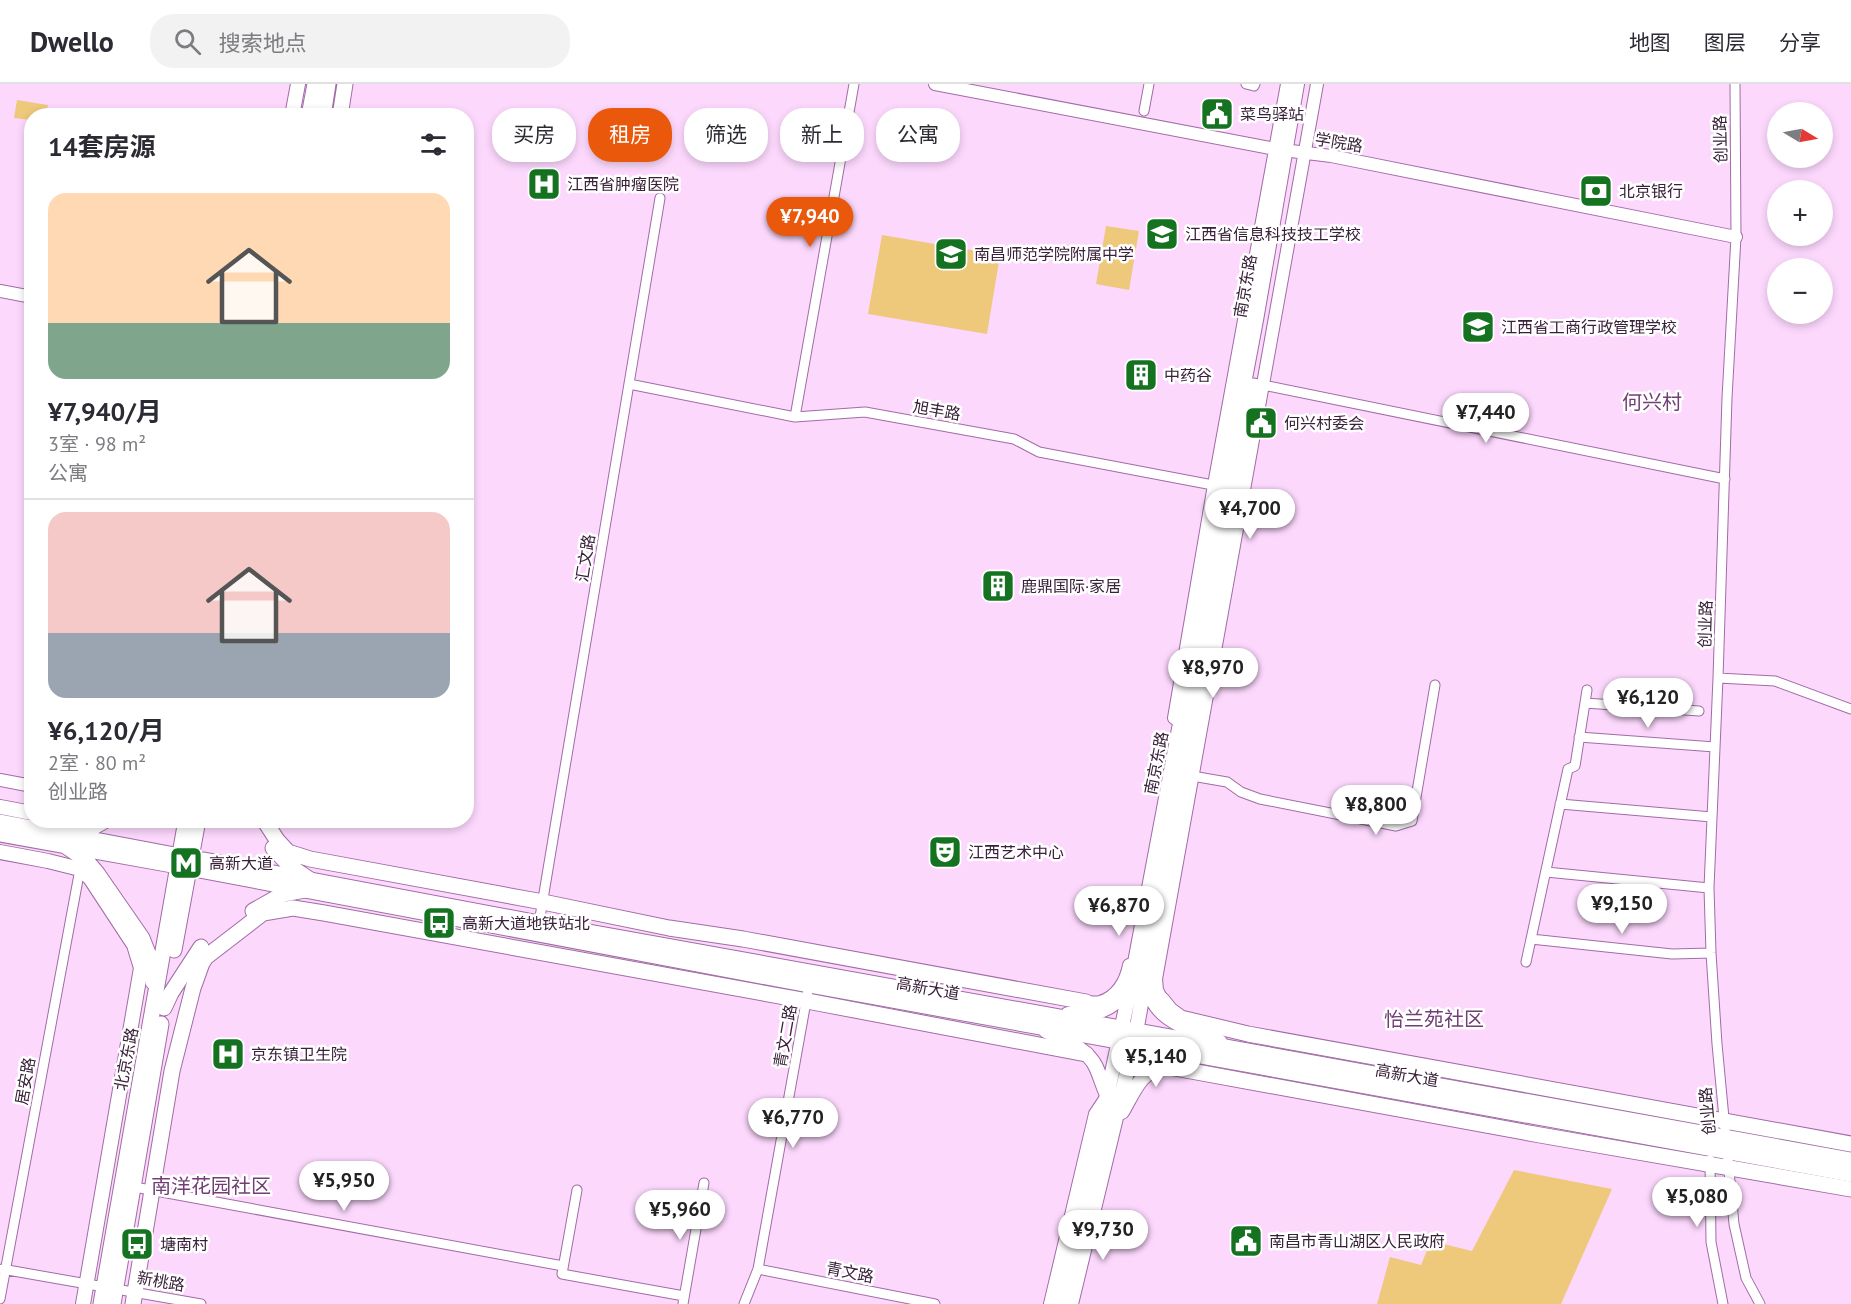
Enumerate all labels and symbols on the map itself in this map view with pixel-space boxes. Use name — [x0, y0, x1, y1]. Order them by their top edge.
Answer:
public building icon: 菜鸟驿站 — [1199, 96, 1235, 132]
north arrow — [1767, 102, 1833, 168]
place label: 菜鸟驿站 — [1240, 104, 1304, 124]
street label: 创业路 — [1710, 115, 1730, 163]
street label: 学院路 — [1314, 128, 1364, 156]
hospital icon: 江西省肿瘤医院 — [526, 166, 562, 202]
bank icon: 北京银行 — [1578, 173, 1614, 209]
place label: 江西省肿瘤医院 — [567, 174, 679, 194]
place label: 北京银行 — [1619, 181, 1683, 201]
pin: ¥7,940 — [761, 197, 859, 248]
school or university icon: 江西省信息科技技工学校 — [1144, 216, 1180, 252]
place label: 江西省信息科技技工学校 — [1185, 224, 1361, 244]
school or university icon: 南昌师范学院附属中学 — [933, 236, 969, 272]
place label: 南昌师范学院附属中学 — [974, 244, 1134, 264]
street label: 南京东路 — [1230, 253, 1260, 319]
school or university icon: 江西省工商行政管理学校 — [1460, 309, 1496, 345]
place label: 江西省工商行政管理学校 — [1501, 317, 1677, 337]
building icon: 中药谷 — [1123, 357, 1159, 393]
place label: 中药谷 — [1164, 365, 1212, 385]
district label: 何兴村 — [1622, 389, 1682, 415]
pin: ¥7,440 — [1437, 393, 1535, 444]
street label: 旭丰路 — [912, 396, 962, 424]
public building icon: 何兴村委会 — [1243, 405, 1279, 441]
place label: 何兴村委会 — [1284, 413, 1364, 433]
pin: ¥4,700 — [1201, 489, 1299, 540]
street label: 汇文路 — [571, 533, 599, 583]
building icon: 鹿鼎国际·家居 — [980, 568, 1016, 604]
place label: 鹿鼎国际·家居 — [1021, 576, 1121, 596]
street label: 创业路 — [1694, 600, 1716, 648]
pin: ¥8,970 — [1164, 648, 1262, 699]
pin: ¥6,120 — [1599, 678, 1697, 729]
street label: 南京东路 — [1140, 730, 1172, 796]
pin: ¥8,800 — [1327, 785, 1425, 836]
theatre icon: 江西艺术中心 — [927, 834, 963, 870]
place label: 江西艺术中心 — [968, 842, 1064, 862]
metro station icon: 高新大道 — [168, 845, 204, 881]
place label: 高新大道 — [209, 853, 273, 873]
pin: ¥9,150 — [1573, 884, 1671, 935]
pin: ¥6,870 — [1070, 886, 1168, 937]
bus stop icon: 高新大道地铁站北 — [421, 905, 457, 941]
place label: 高新大道地铁站北 — [462, 913, 590, 933]
street label: 高新大道 — [895, 973, 961, 1003]
street label: 青文二路 — [770, 1003, 800, 1069]
district label: 怡兰苑社区 — [1384, 1006, 1484, 1032]
street label: 北京东路 — [110, 1026, 142, 1092]
hospital icon: 京东镇卫生院 — [210, 1036, 246, 1072]
pin: ¥5,140 — [1107, 1037, 1205, 1088]
place label: 京东镇卫生院 — [251, 1044, 347, 1064]
street label: 居安路 — [11, 1056, 39, 1106]
street label: 高新大道 — [1374, 1060, 1440, 1090]
street label: 创业路 — [1695, 1086, 1719, 1136]
pin: ¥6,770 — [744, 1098, 842, 1149]
pin: ¥5,950 — [295, 1161, 393, 1212]
district label: 南洋花园社区 — [151, 1173, 271, 1199]
pin: ¥5,080 — [1648, 1177, 1746, 1228]
pin: ¥5,960 — [631, 1190, 729, 1241]
pin: ¥9,730 — [1054, 1210, 1152, 1261]
public building icon: 南昌市青山湖区人民政府 — [1228, 1223, 1264, 1259]
bus stop icon: 塘南村 — [119, 1226, 155, 1262]
place label: 南昌市青山湖区人民政府 — [1269, 1231, 1445, 1251]
place label: 塘南村 — [160, 1234, 208, 1254]
street label: 青文路 — [825, 1258, 875, 1286]
street label: 新桃路 — [136, 1267, 186, 1295]

